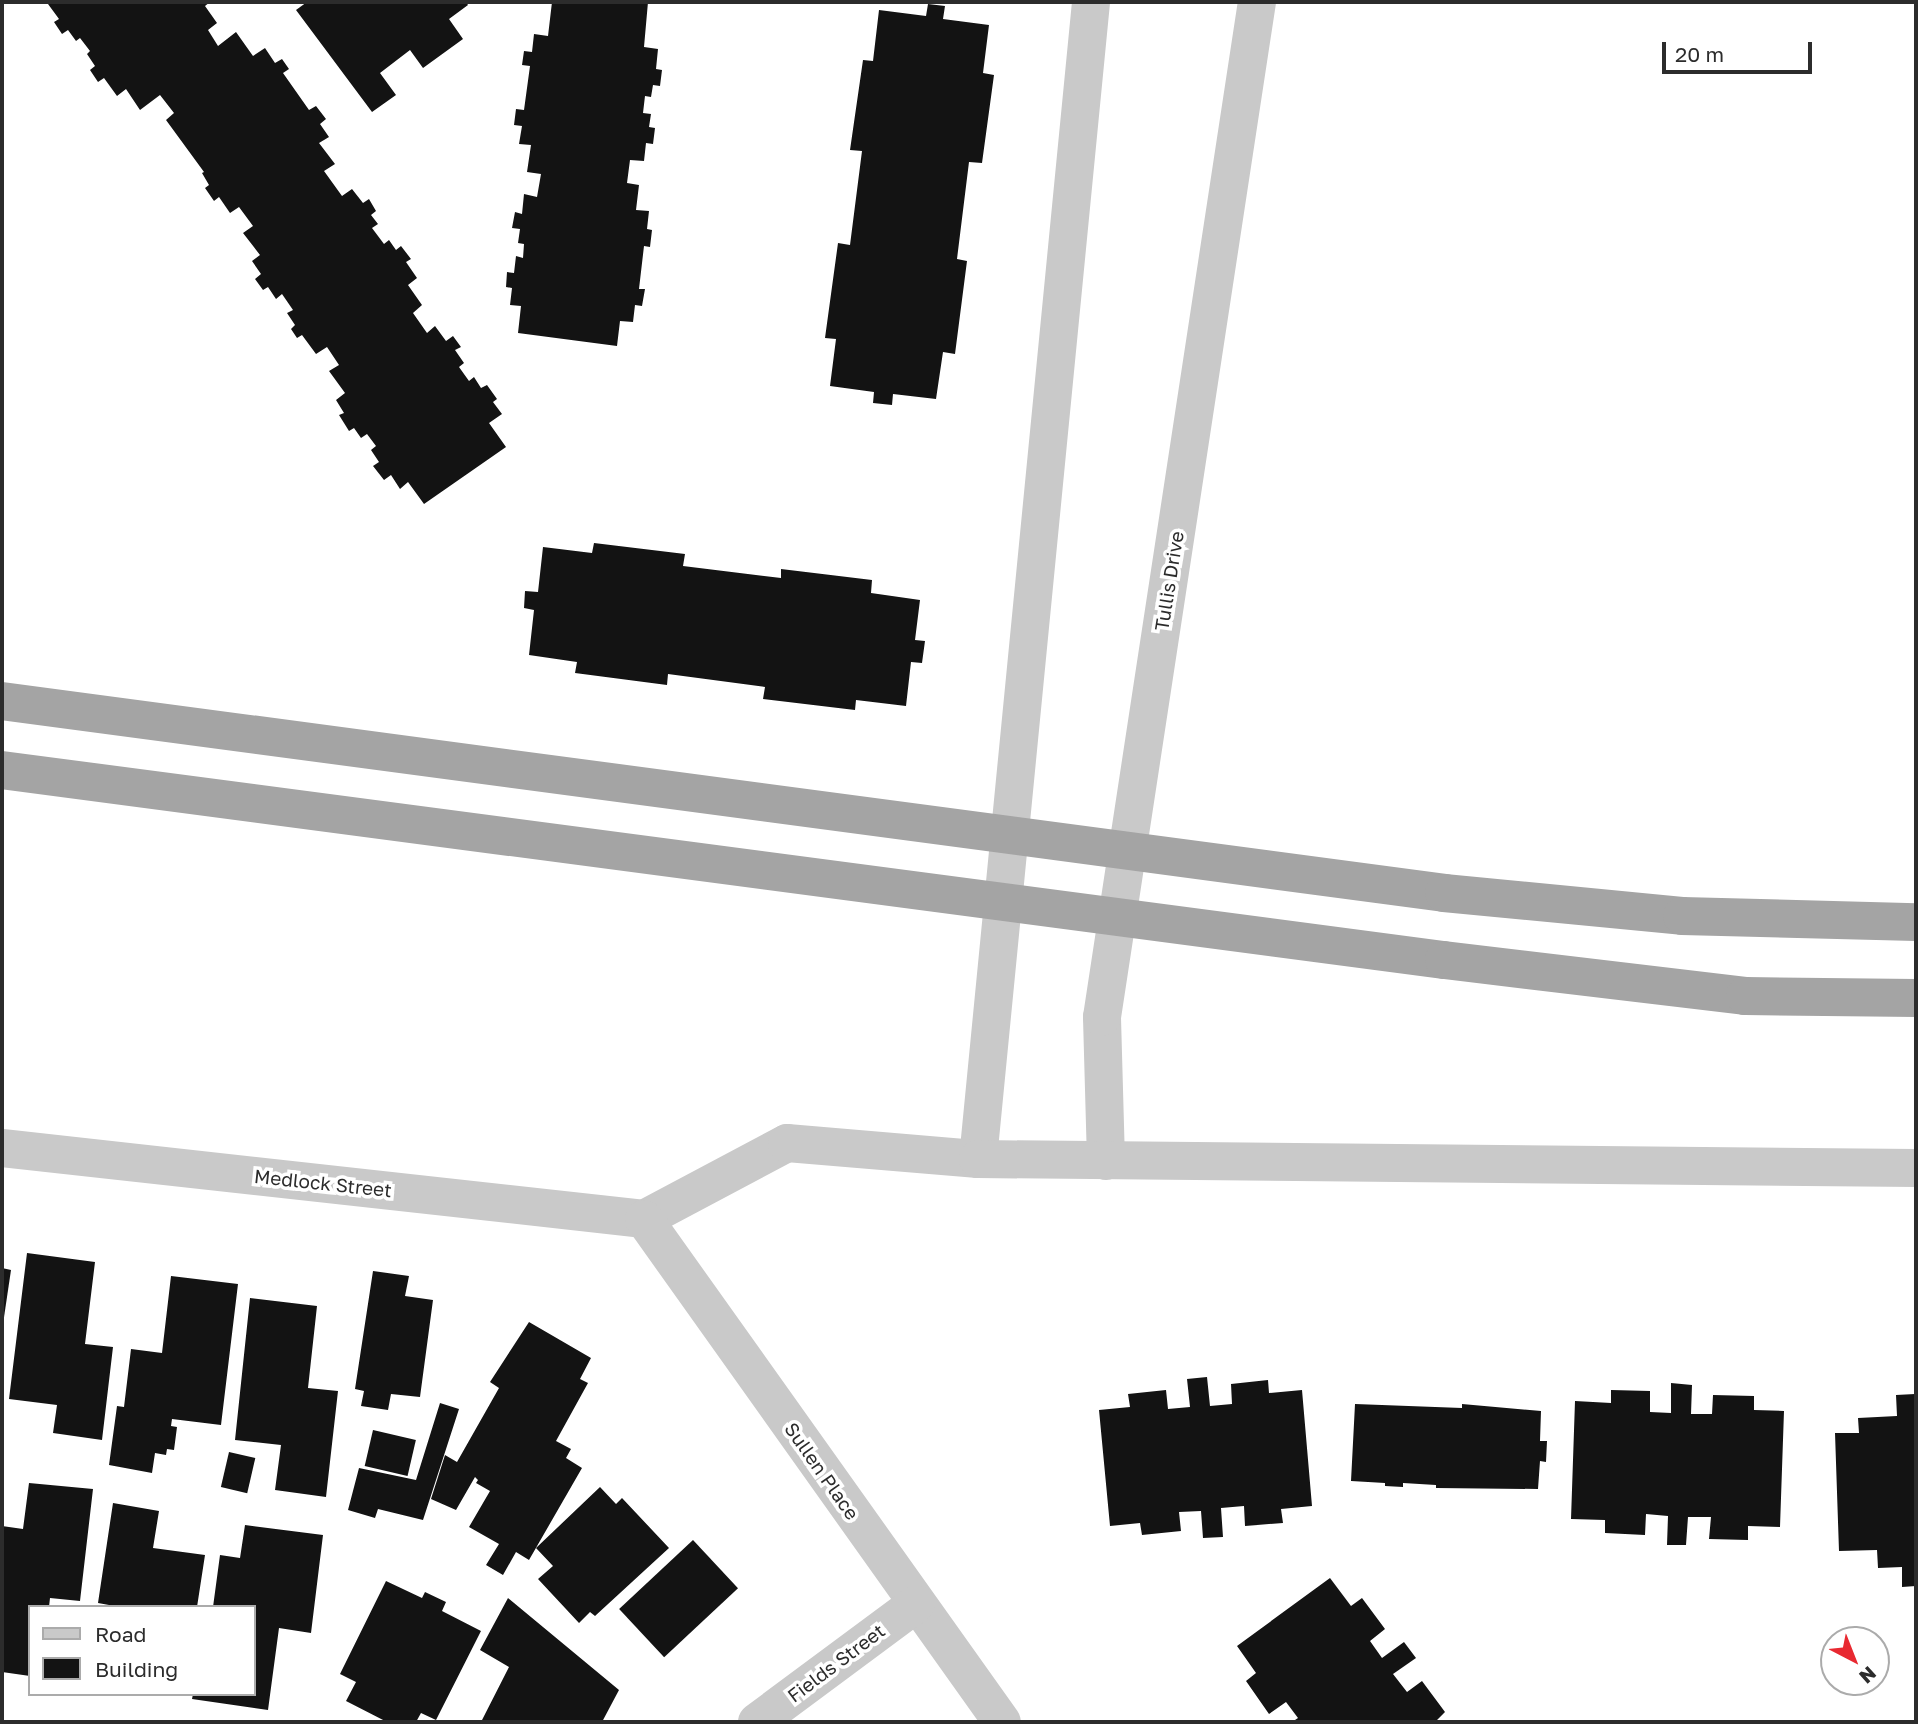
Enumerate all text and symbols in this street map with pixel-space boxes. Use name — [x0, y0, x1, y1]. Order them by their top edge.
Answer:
scale bar — [1666, 28, 1816, 72]
text: 20 m — [1675, 41, 1724, 67]
street label: Tullis Drive — [1150, 529, 1188, 633]
street label: Medlock Street — [253, 1164, 393, 1202]
street label: Sullen Place — [780, 1418, 864, 1524]
legend — [28, 1605, 256, 1696]
street label: Fields Street — [783, 1619, 889, 1707]
text: Road — [95, 1621, 146, 1647]
north arrow — [1820, 1626, 1890, 1696]
text: Building — [95, 1656, 178, 1682]
text: N — [1855, 1662, 1881, 1689]

